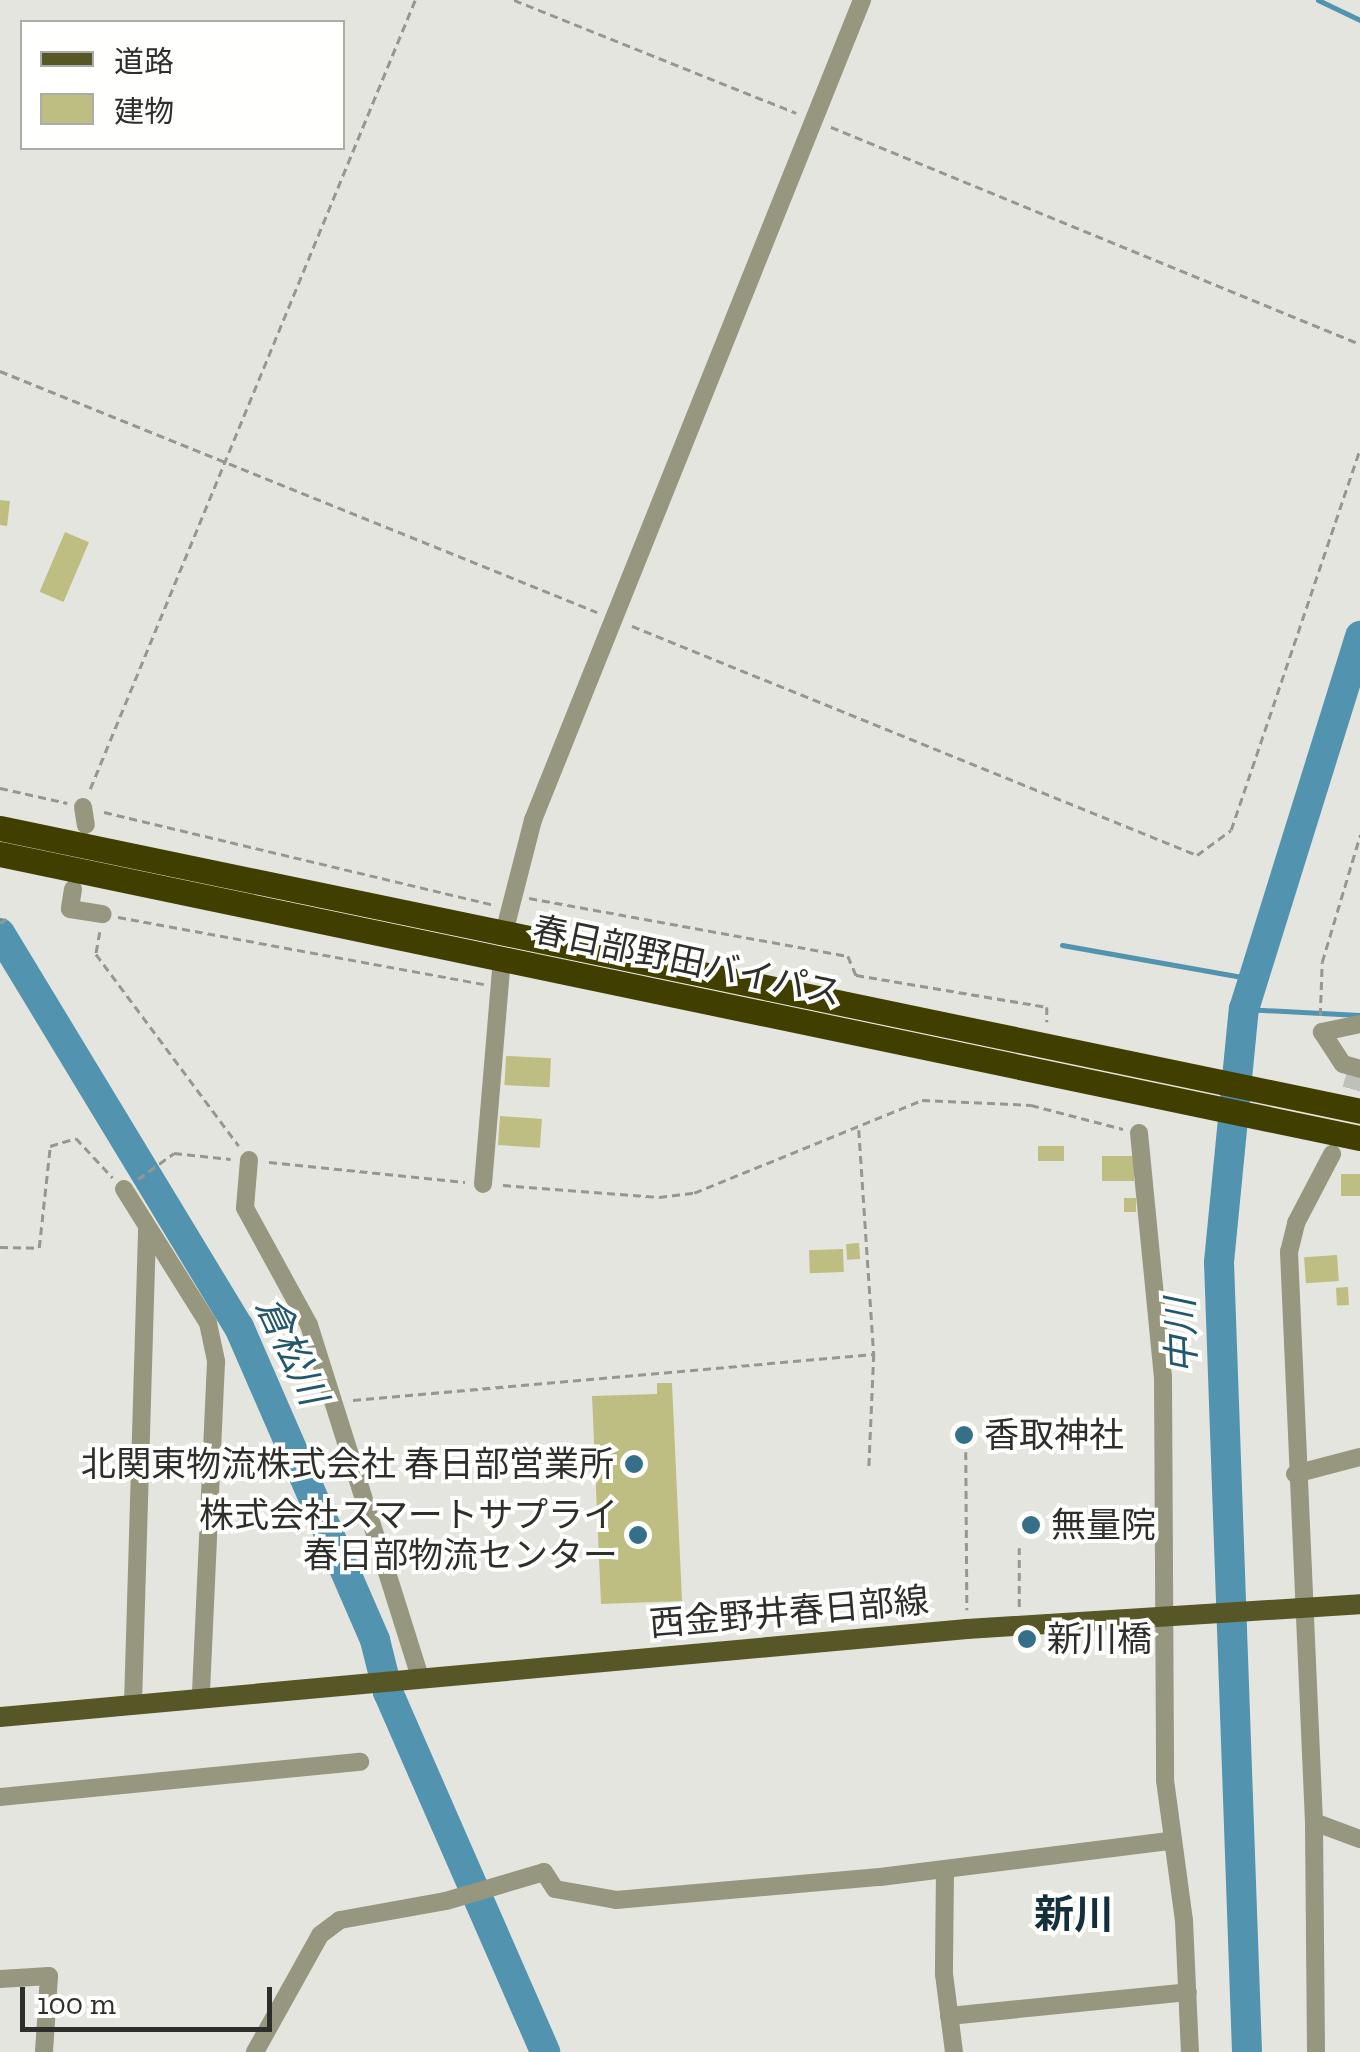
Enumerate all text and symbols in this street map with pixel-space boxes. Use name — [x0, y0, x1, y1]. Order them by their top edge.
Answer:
legend — [20, 20, 345, 150]
text: 道路 — [114, 44, 174, 80]
text: 建物 — [114, 94, 174, 130]
street label: 春日部野田バイパス — [529, 908, 845, 1014]
water label: 倉松川 — [246, 1290, 336, 1412]
water label: 中川 — [1158, 1297, 1206, 1375]
place label: 香取神社 — [984, 1414, 1124, 1456]
marker: 香取神社 — [953, 1424, 975, 1446]
place label: 北関東物流株式会社 春日部営業所 — [81, 1443, 614, 1485]
marker: 北関東物流株式会社 春日部営業所 — [623, 1453, 645, 1475]
place label: 株式会社スマートサプライ 春日部物流センター — [198, 1494, 618, 1576]
place label: 無量院 — [1051, 1504, 1156, 1546]
marker: 無量院 — [1020, 1514, 1042, 1536]
marker: 株式会社スマートサプライ 春日部物流センター — [627, 1524, 649, 1546]
street label: 西金野井春日部線 — [648, 1579, 930, 1645]
place label: 新川橋 — [1047, 1618, 1152, 1660]
marker: 新川橋 — [1016, 1628, 1038, 1650]
district label: 新川 — [1034, 1890, 1114, 1938]
scale bar — [25, 1967, 278, 2029]
text: 100 m — [37, 1986, 116, 2022]

